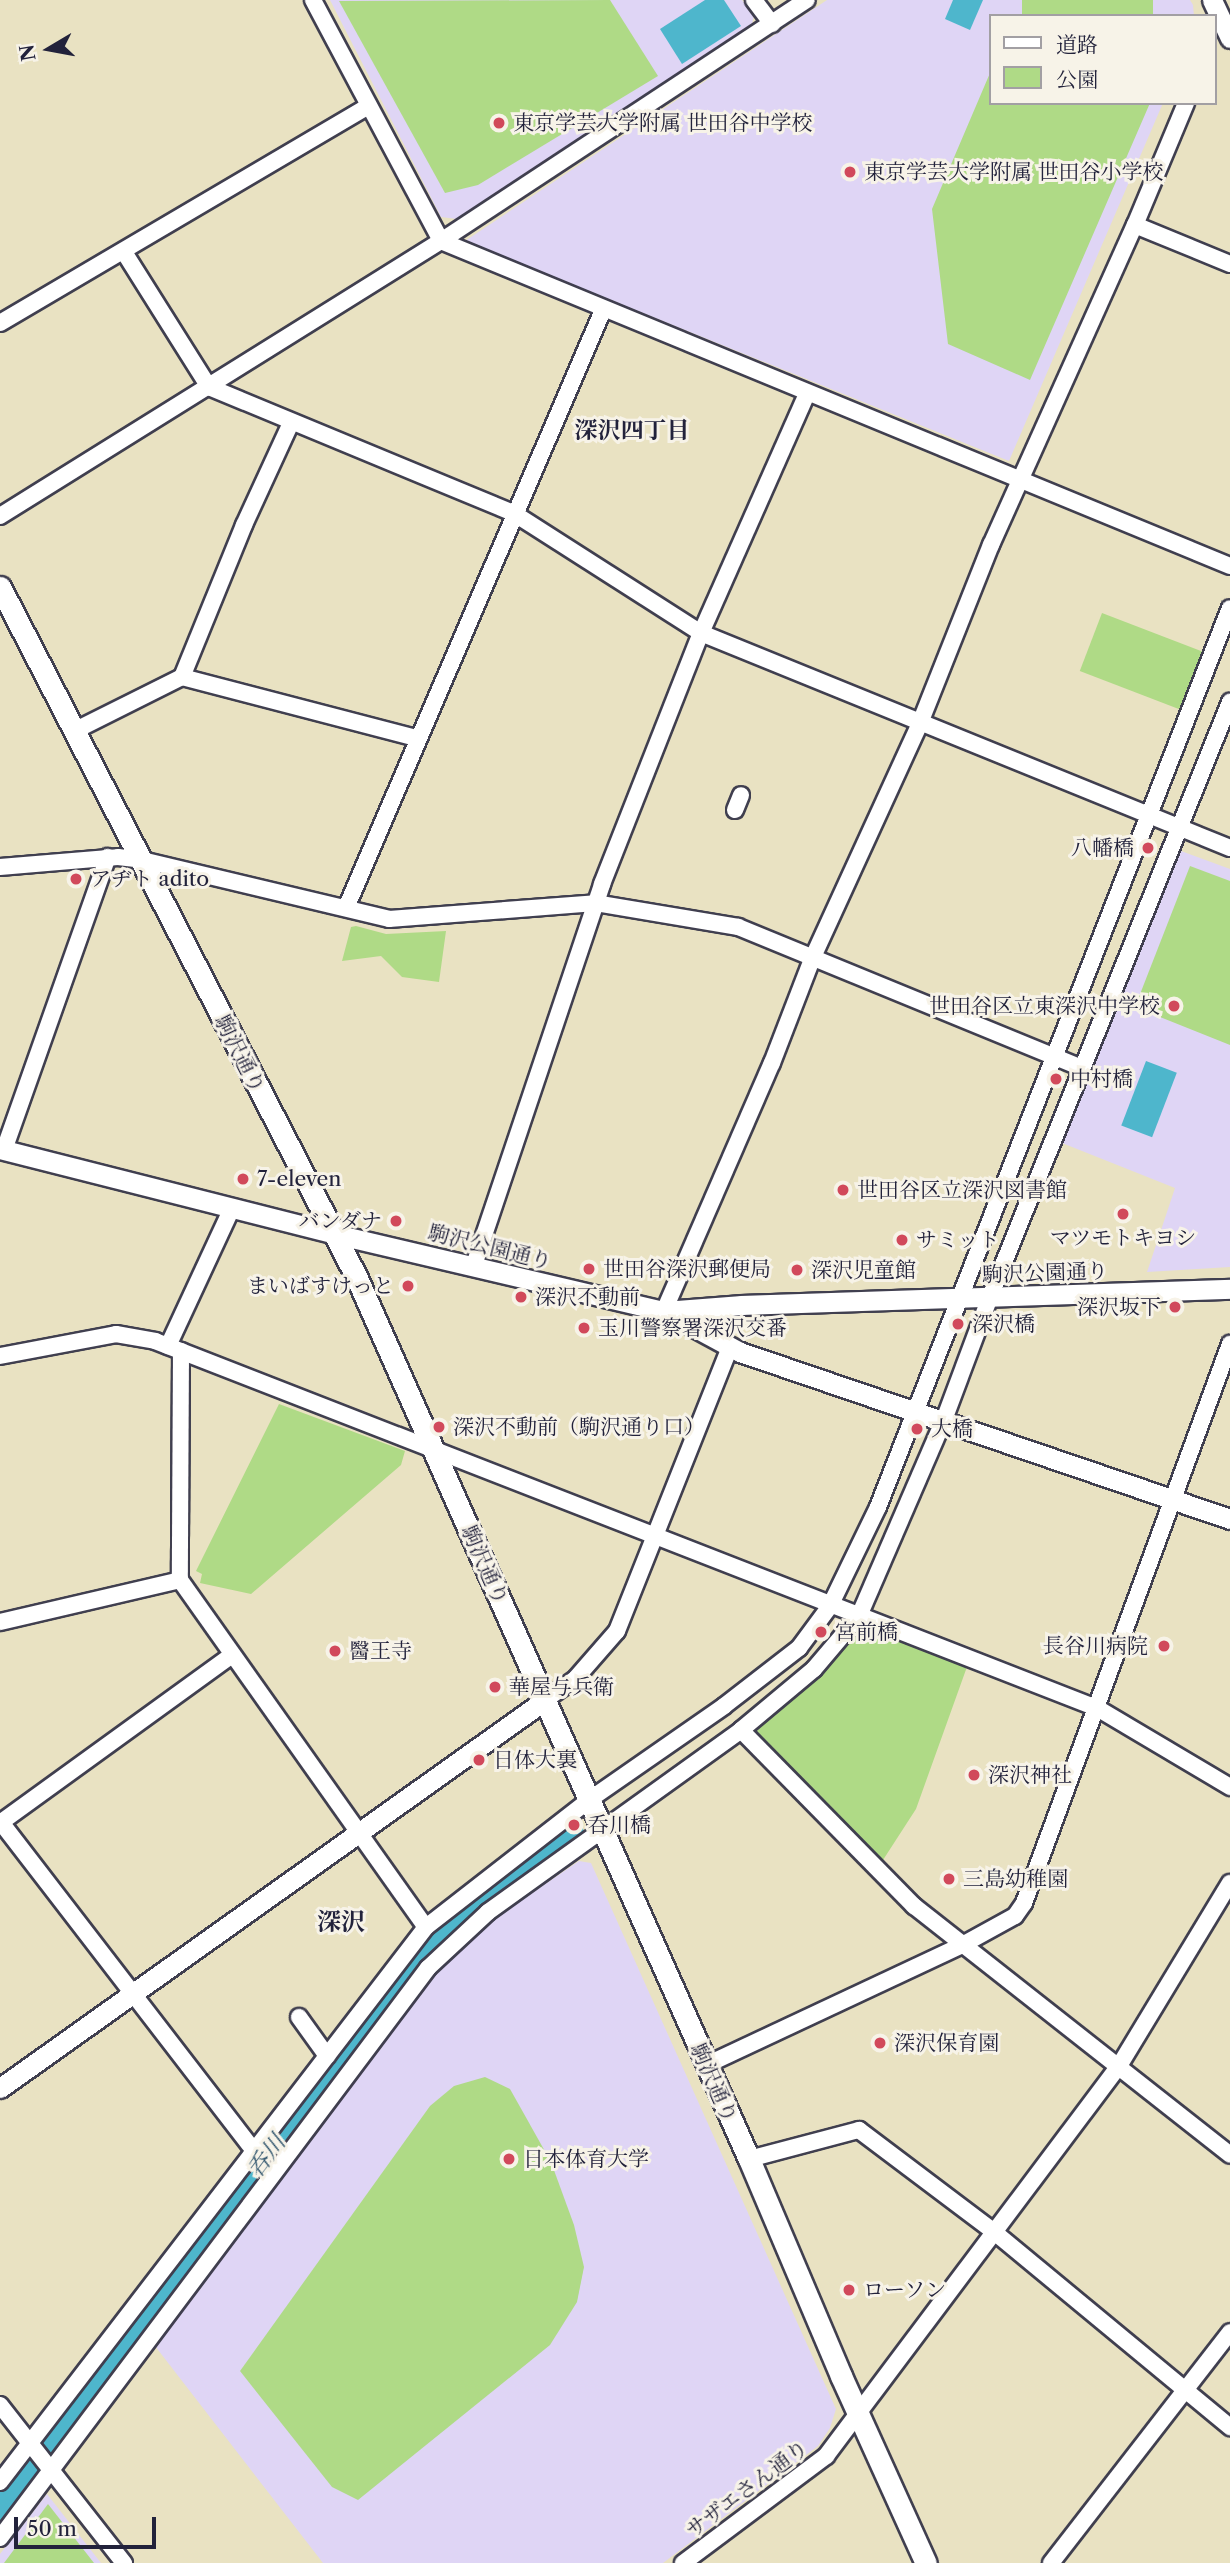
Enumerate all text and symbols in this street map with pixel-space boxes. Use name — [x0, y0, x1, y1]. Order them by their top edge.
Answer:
north arrow — [14, 14, 84, 84]
legend — [988, 14, 1216, 105]
text: 道路 — [1056, 32, 1098, 57]
text: N — [15, 43, 41, 63]
text: 公園 — [1056, 67, 1098, 92]
place label: 東京学芸大学附属 世田谷中学校 — [513, 110, 813, 136]
marker: 東京学芸大学附属 世田谷中学校 — [491, 115, 507, 131]
place label: 東京学芸大学附属 世田谷小学校 — [864, 159, 1164, 185]
marker: 東京学芸大学附属 世田谷小学校 — [842, 164, 858, 180]
district label: 深沢四丁目 — [575, 416, 689, 444]
place label: 八幡橋 — [1071, 835, 1134, 861]
marker: 八幡橋 — [1140, 840, 1156, 856]
place label: アヂト adito — [90, 866, 209, 892]
marker: アヂト adito — [68, 871, 84, 887]
place label: 世田谷区立東深沢中学校 — [929, 993, 1160, 1019]
marker: 世田谷区立東深沢中学校 — [1166, 998, 1182, 1014]
street label: 駒沢通り — [210, 1011, 270, 1097]
place label: 中村橋 — [1070, 1066, 1133, 1092]
marker: 中村橋 — [1048, 1071, 1064, 1087]
place label: 7-eleven — [257, 1166, 341, 1192]
marker: 7-eleven — [235, 1171, 251, 1187]
place label: 世田谷区立深沢図書館 — [857, 1177, 1067, 1203]
marker: 世田谷区立深沢図書館 — [835, 1182, 851, 1198]
marker: マツモトキヨシ — [1115, 1206, 1131, 1222]
place label: バンダナ — [298, 1208, 382, 1234]
marker: バンダナ — [388, 1213, 404, 1229]
street label: 駒沢公園通り — [426, 1220, 554, 1274]
place label: マツモトキヨシ — [1050, 1225, 1196, 1251]
place label: サミット — [916, 1227, 1000, 1253]
marker: サミット — [894, 1232, 910, 1248]
place label: 世田谷深沢郵便局 — [603, 1256, 771, 1282]
place label: 深沢児童館 — [811, 1257, 916, 1283]
street label: 駒沢公園通り — [982, 1258, 1108, 1288]
marker: 世田谷深沢郵便局 — [581, 1261, 597, 1277]
marker: 深沢児童館 — [789, 1262, 805, 1278]
place label: まいばすけっと — [247, 1273, 394, 1299]
marker: まいばすけっと — [400, 1278, 416, 1294]
place label: 深沢不動前 — [535, 1284, 640, 1310]
marker: 深沢不動前 — [513, 1289, 529, 1305]
place label: 深沢坂下 — [1077, 1294, 1161, 1320]
marker: 深沢坂下 — [1167, 1299, 1183, 1315]
place label: 深沢橋 — [972, 1311, 1035, 1337]
place label: 玉川警察署深沢交番 — [598, 1315, 787, 1341]
marker: 深沢橋 — [950, 1316, 966, 1332]
marker: 玉川警察署深沢交番 — [576, 1320, 592, 1336]
place label: 深沢不動前（駒沢通り口） — [453, 1414, 705, 1440]
place label: 大橋 — [931, 1416, 973, 1442]
marker: 深沢不動前（駒沢通り口） — [431, 1419, 447, 1435]
marker: 大橋 — [909, 1421, 925, 1437]
street label: 駒沢通り — [456, 1522, 514, 1608]
place label: 宮前橋 — [835, 1619, 898, 1645]
marker: 宮前橋 — [813, 1624, 829, 1640]
place label: 長谷川病院 — [1043, 1633, 1148, 1659]
marker: 長谷川病院 — [1154, 1636, 1174, 1656]
place label: 醫王寺 — [349, 1638, 412, 1664]
marker: 醫王寺 — [327, 1643, 343, 1659]
place label: 華屋与兵衛 — [509, 1674, 614, 1700]
marker: 華屋与兵衛 — [487, 1679, 503, 1695]
place label: 日体大裏 — [493, 1747, 577, 1773]
marker: 日体大裏 — [471, 1752, 487, 1768]
place label: 深沢神社 — [988, 1762, 1072, 1788]
marker: 深沢神社 — [966, 1767, 982, 1783]
place label: 呑川橋 — [588, 1812, 651, 1838]
marker: 呑川橋 — [566, 1817, 582, 1833]
place label: 三島幼稚園 — [963, 1866, 1068, 1892]
marker: 三島幼稚園 — [941, 1871, 957, 1887]
district label: 深沢 — [317, 1908, 365, 1936]
place label: 深沢保育園 — [894, 2030, 999, 2056]
marker: 深沢保育園 — [872, 2035, 888, 2051]
street label: 駒沢通り — [685, 2040, 743, 2126]
water label: 呑川 — [241, 2129, 291, 2183]
place label: 日本体育大学 — [523, 2146, 649, 2172]
marker: 日本体育大学 — [501, 2151, 517, 2167]
place label: ローソン — [863, 2277, 947, 2303]
marker: ローソン — [841, 2282, 857, 2298]
street label: サザエさん通り — [681, 2435, 813, 2543]
scale bar — [18, 2504, 159, 2548]
text: 50 m — [27, 2516, 77, 2541]

